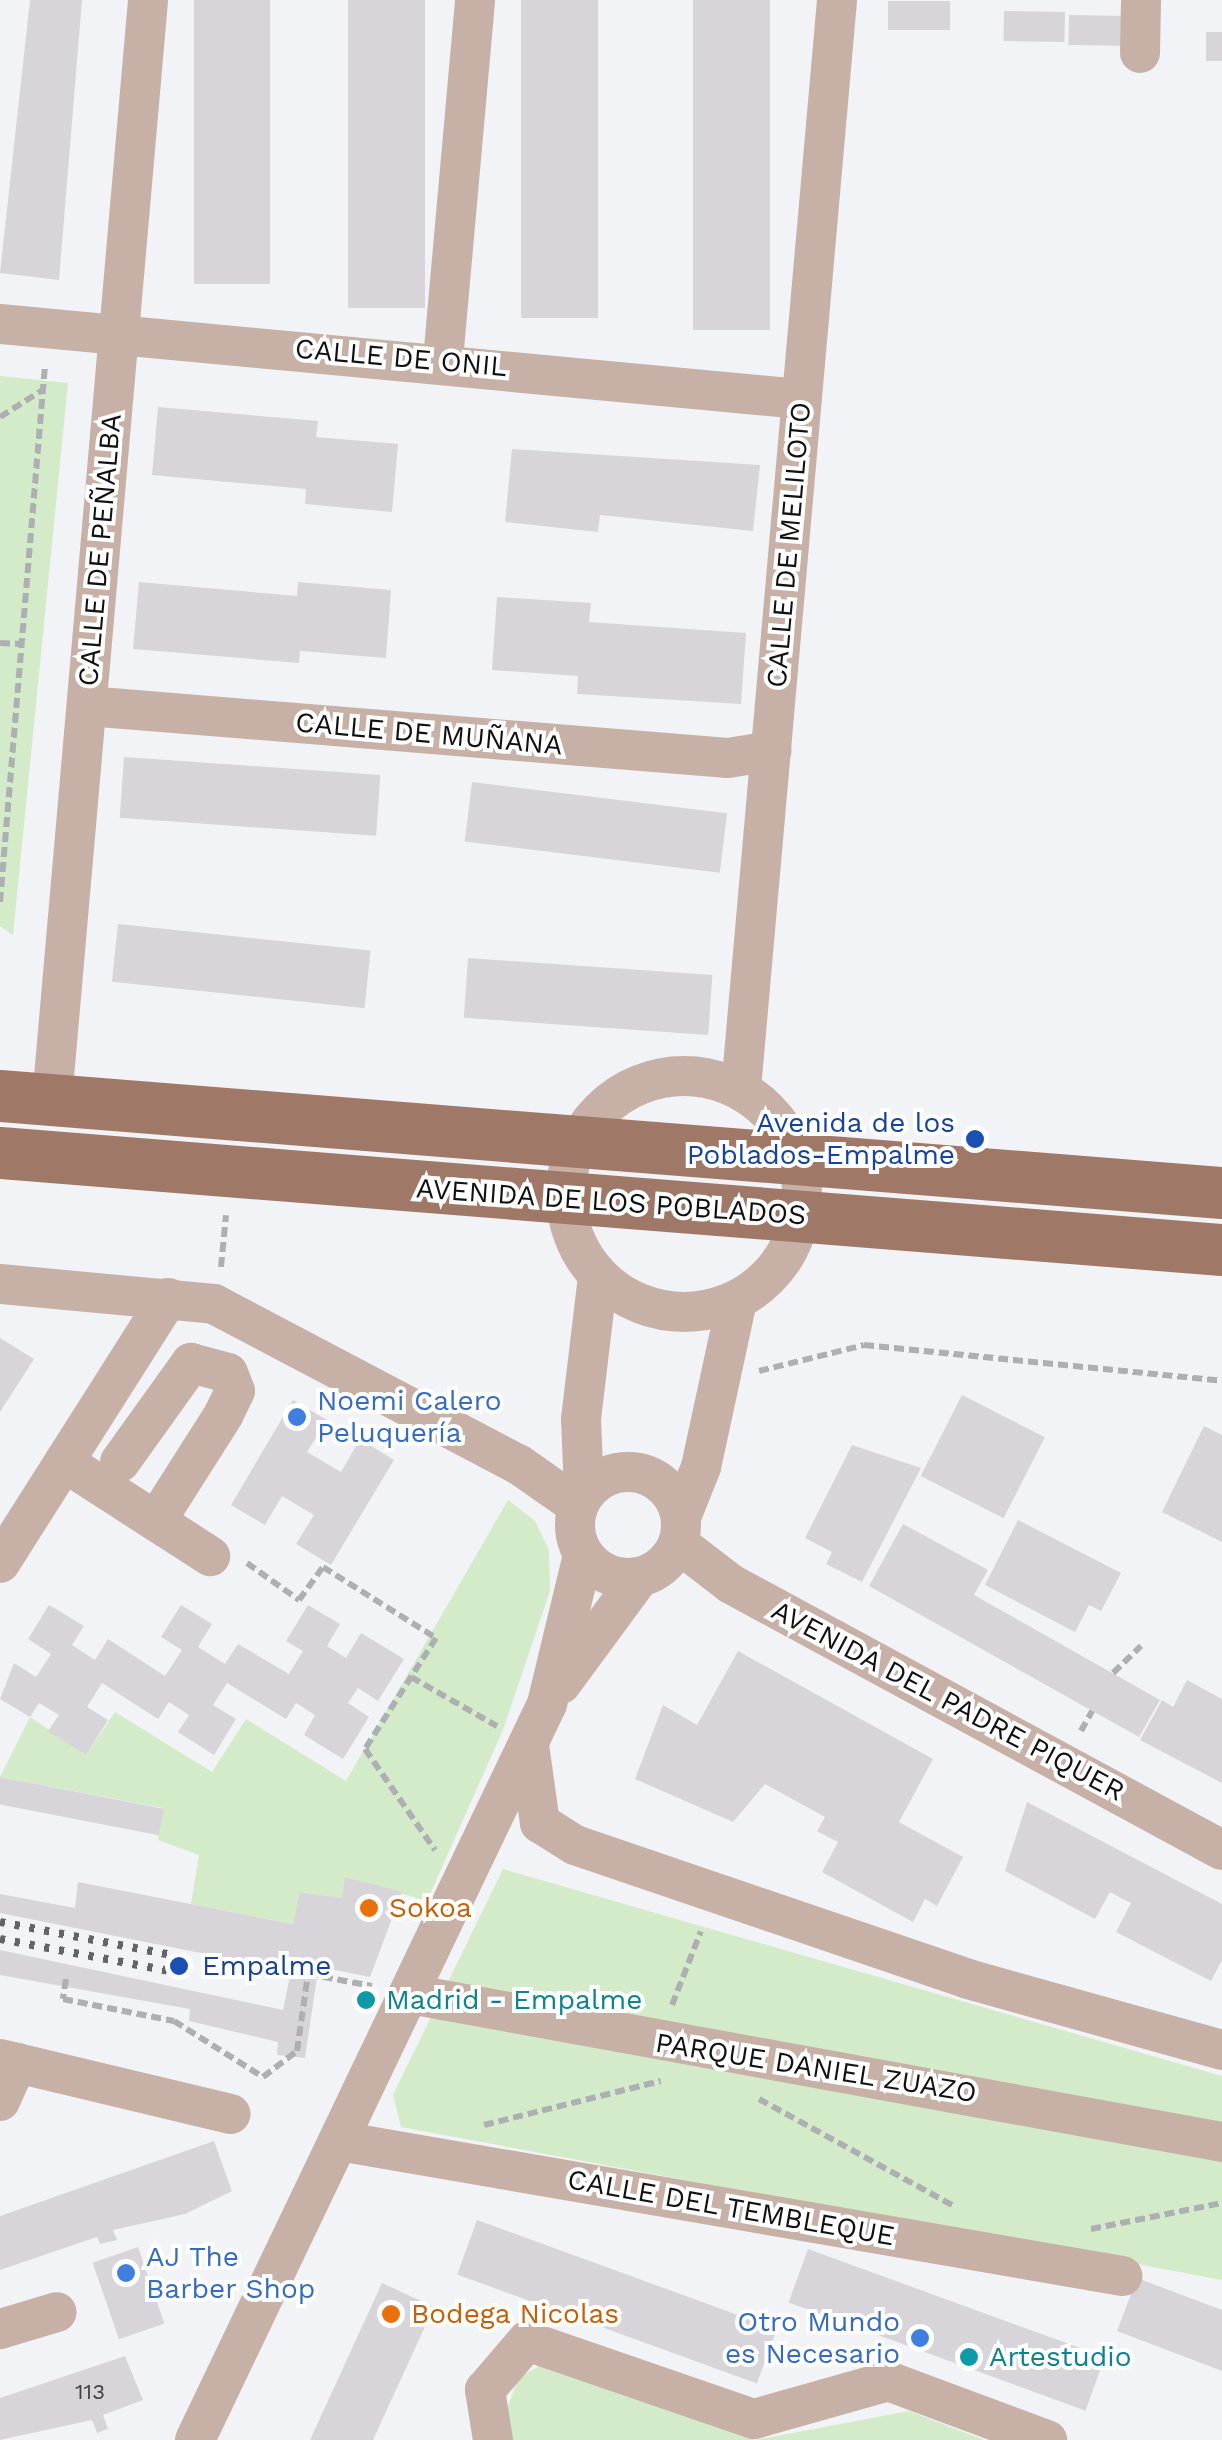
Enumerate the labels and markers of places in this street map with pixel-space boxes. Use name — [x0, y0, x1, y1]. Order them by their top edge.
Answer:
place label: Avenida de los Poblados-Empalme — [687, 1106, 955, 1172]
marker: Avenida de los Poblados-Empalme — [964, 1128, 986, 1150]
place label: Noemi Calero Peluquería — [317, 1384, 502, 1450]
marker: Noemi Calero Peluquería — [286, 1406, 308, 1428]
place label: Sokoa — [389, 1891, 472, 1925]
marker: Sokoa — [358, 1897, 380, 1919]
place label: Empalme — [202, 1949, 331, 1983]
marker: Empalme — [166, 1953, 192, 1979]
place label: Madrid - Empalme — [386, 1983, 642, 2017]
marker: Madrid - Empalme — [355, 1989, 377, 2011]
place label: AJ The Barber Shop — [146, 2240, 316, 2306]
marker: AJ The Barber Shop — [115, 2262, 137, 2284]
place label: Bodega Nicolas — [411, 2297, 620, 2331]
marker: Bodega Nicolas — [380, 2303, 402, 2325]
place label: Otro Mundo es Necesario — [725, 2305, 900, 2371]
marker: Otro Mundo es Necesario — [909, 2327, 931, 2349]
place label: Artestudio — [989, 2340, 1132, 2374]
marker: Artestudio — [958, 2346, 980, 2368]

